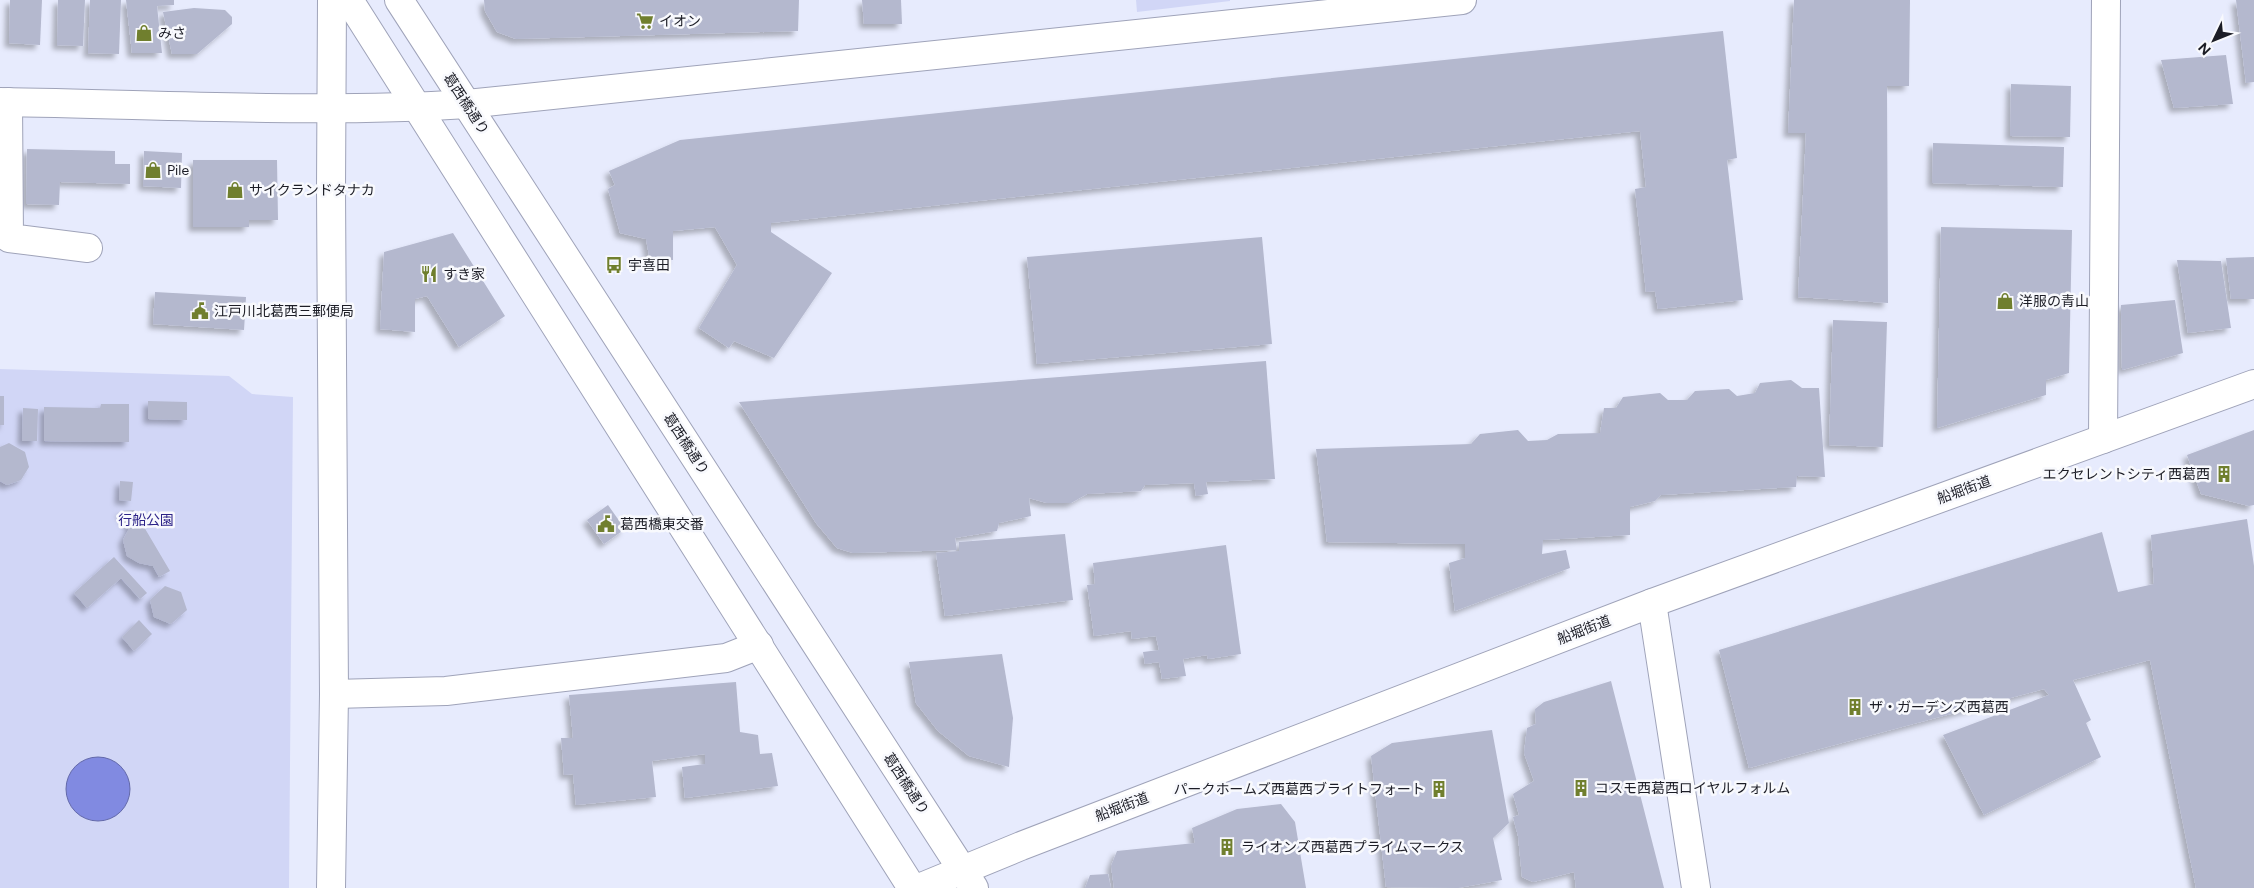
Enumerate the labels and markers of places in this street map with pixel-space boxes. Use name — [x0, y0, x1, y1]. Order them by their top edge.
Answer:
supermarket icon: イオン — [635, 11, 655, 31]
place label: イオン — [659, 13, 701, 30]
shop icon: みさ — [134, 23, 154, 43]
place label: みさ — [158, 25, 186, 42]
shop icon: Pile — [143, 160, 163, 180]
place label: Pile — [167, 162, 189, 179]
shop icon: サイクランドタナカ — [225, 180, 245, 200]
place label: サイクランドタナカ — [249, 182, 375, 199]
bus stop icon: 宇喜田 — [604, 255, 624, 275]
place label: 宇喜田 — [628, 257, 670, 274]
restaurant icon: すき家 — [419, 264, 439, 284]
place label: すき家 — [443, 266, 485, 283]
shop icon: 洋服の青山 — [1995, 291, 2015, 311]
place label: 洋服の青山 — [2019, 293, 2089, 310]
public building icon: 江戸川北葛西三郵便局 — [190, 301, 210, 321]
place label: 江戸川北葛西三郵便局 — [214, 303, 354, 320]
building icon: エクセレントシティ西葛西 — [2214, 464, 2234, 484]
place label: エクセレントシティ西葛西 — [2043, 466, 2210, 483]
public building icon: 葛西橋東交番 — [596, 514, 616, 534]
place label: 葛西橋東交番 — [620, 516, 704, 533]
building icon: ザ・ガーデンズ西葛西 — [1845, 697, 1865, 717]
place label: ザ・ガーデンズ西葛西 — [1869, 699, 2009, 716]
building icon: コスモ西葛西ロイヤルフォルム — [1571, 778, 1591, 798]
building icon: パークホームズ西葛西ブライトフォート — [1429, 779, 1449, 799]
place label: コスモ西葛西ロイヤルフォルム — [1595, 780, 1790, 797]
place label: パークホームズ西葛西ブライトフォート — [1173, 781, 1425, 798]
building icon: ライオンズ西葛西プライムマークス — [1217, 837, 1237, 857]
place label: ライオンズ西葛西プライムマークス — [1241, 839, 1464, 856]

